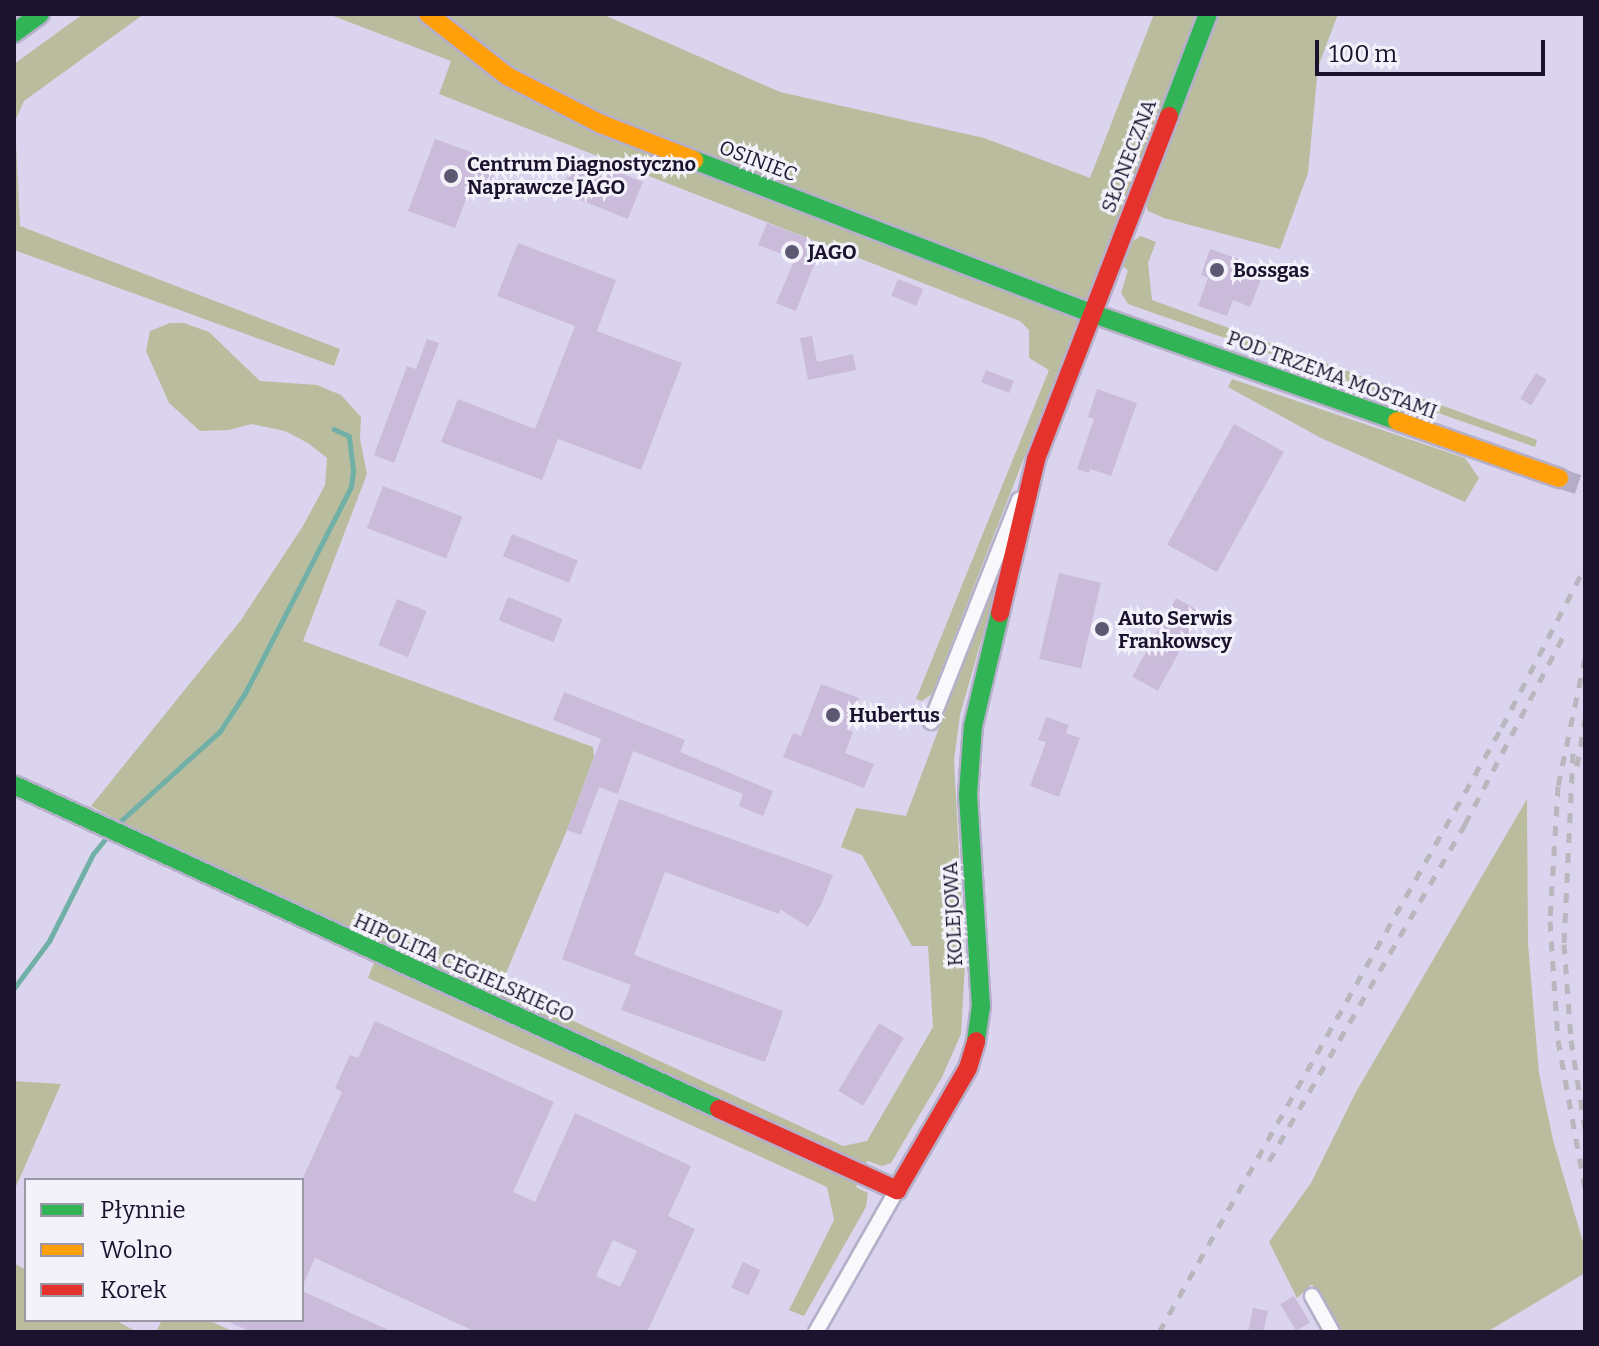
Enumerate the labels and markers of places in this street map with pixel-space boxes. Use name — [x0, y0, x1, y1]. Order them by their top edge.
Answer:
place label: Centrum Diagnostyczno Naprawcze JAGO — [467, 152, 696, 199]
marker: Centrum Diagnostyczno Naprawcze JAGO — [442, 167, 460, 185]
place label: JAGO — [808, 240, 857, 264]
marker: JAGO — [783, 243, 801, 261]
place label: Bossgas — [1233, 258, 1309, 282]
marker: Bossgas — [1208, 261, 1226, 279]
place label: Auto Serwis Frankowscy — [1118, 606, 1232, 653]
marker: Auto Serwis Frankowscy — [1093, 620, 1111, 638]
place label: Hubertus — [849, 703, 940, 727]
marker: Hubertus — [824, 706, 842, 724]

